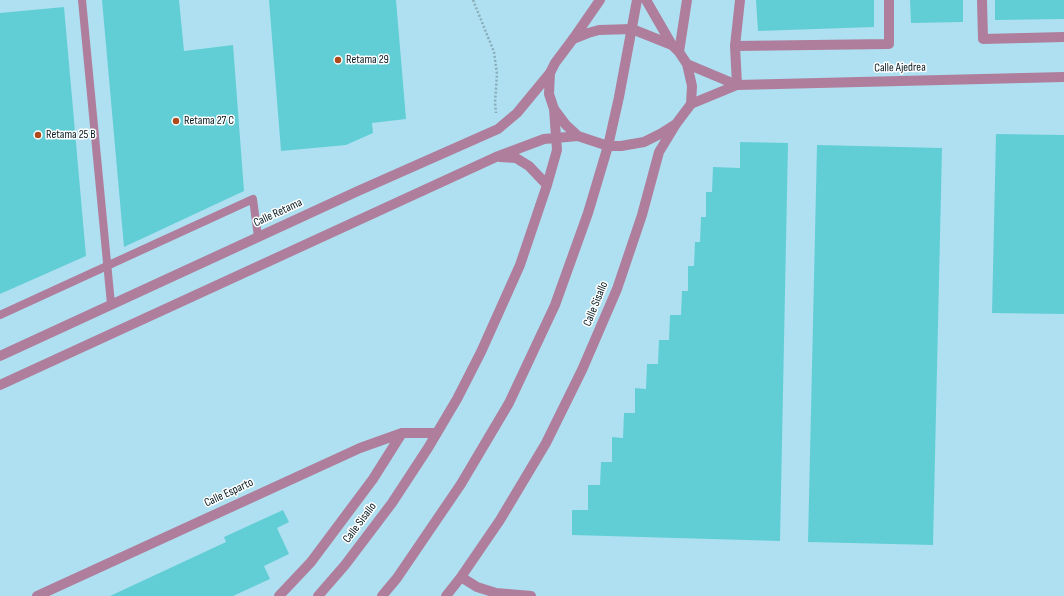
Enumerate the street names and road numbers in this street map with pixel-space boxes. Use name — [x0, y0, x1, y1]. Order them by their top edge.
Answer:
street label: Calle Ajedrea — [874, 60, 926, 76]
street label: Calle Retama — [251, 195, 305, 231]
street label: Calle Sisallo — [580, 279, 612, 329]
street label: Calle Esparto — [202, 475, 256, 511]
street label: Calle Sisallo — [340, 500, 380, 546]

